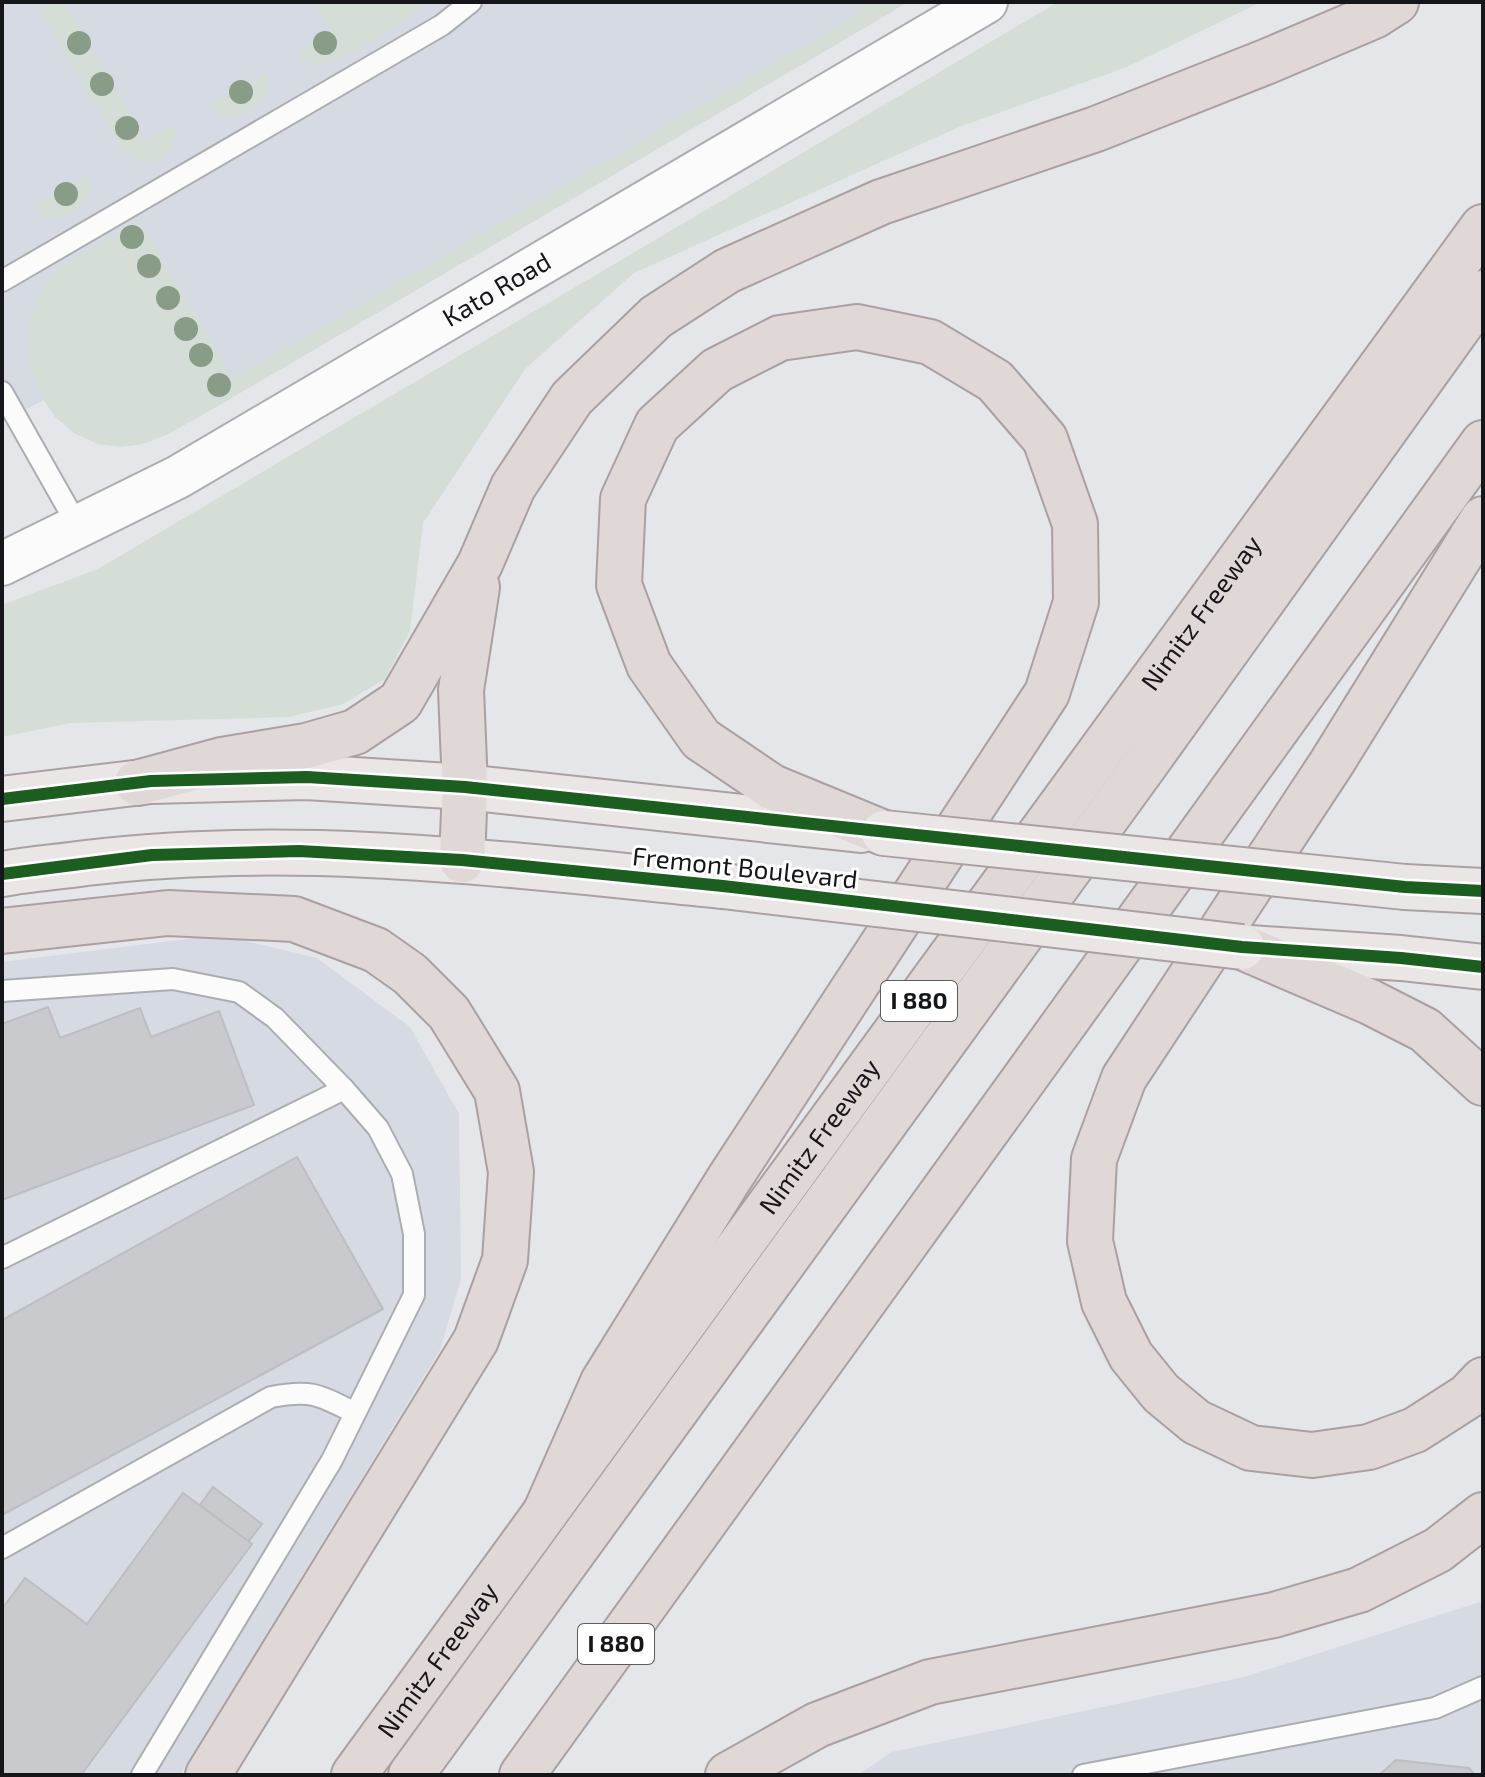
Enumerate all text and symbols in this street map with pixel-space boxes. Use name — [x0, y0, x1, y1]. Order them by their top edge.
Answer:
street label: Kato Road — [436, 245, 556, 332]
street label: Nimitz Freeway — [1133, 529, 1267, 696]
street label: Fremont Boulevard — [631, 839, 859, 894]
road number: I 880 — [881, 981, 957, 1021]
street label: Nimitz Freeway — [752, 1052, 885, 1219]
street label: Nimitz Freeway — [370, 1576, 503, 1743]
road number: I 880 — [578, 1624, 654, 1664]

